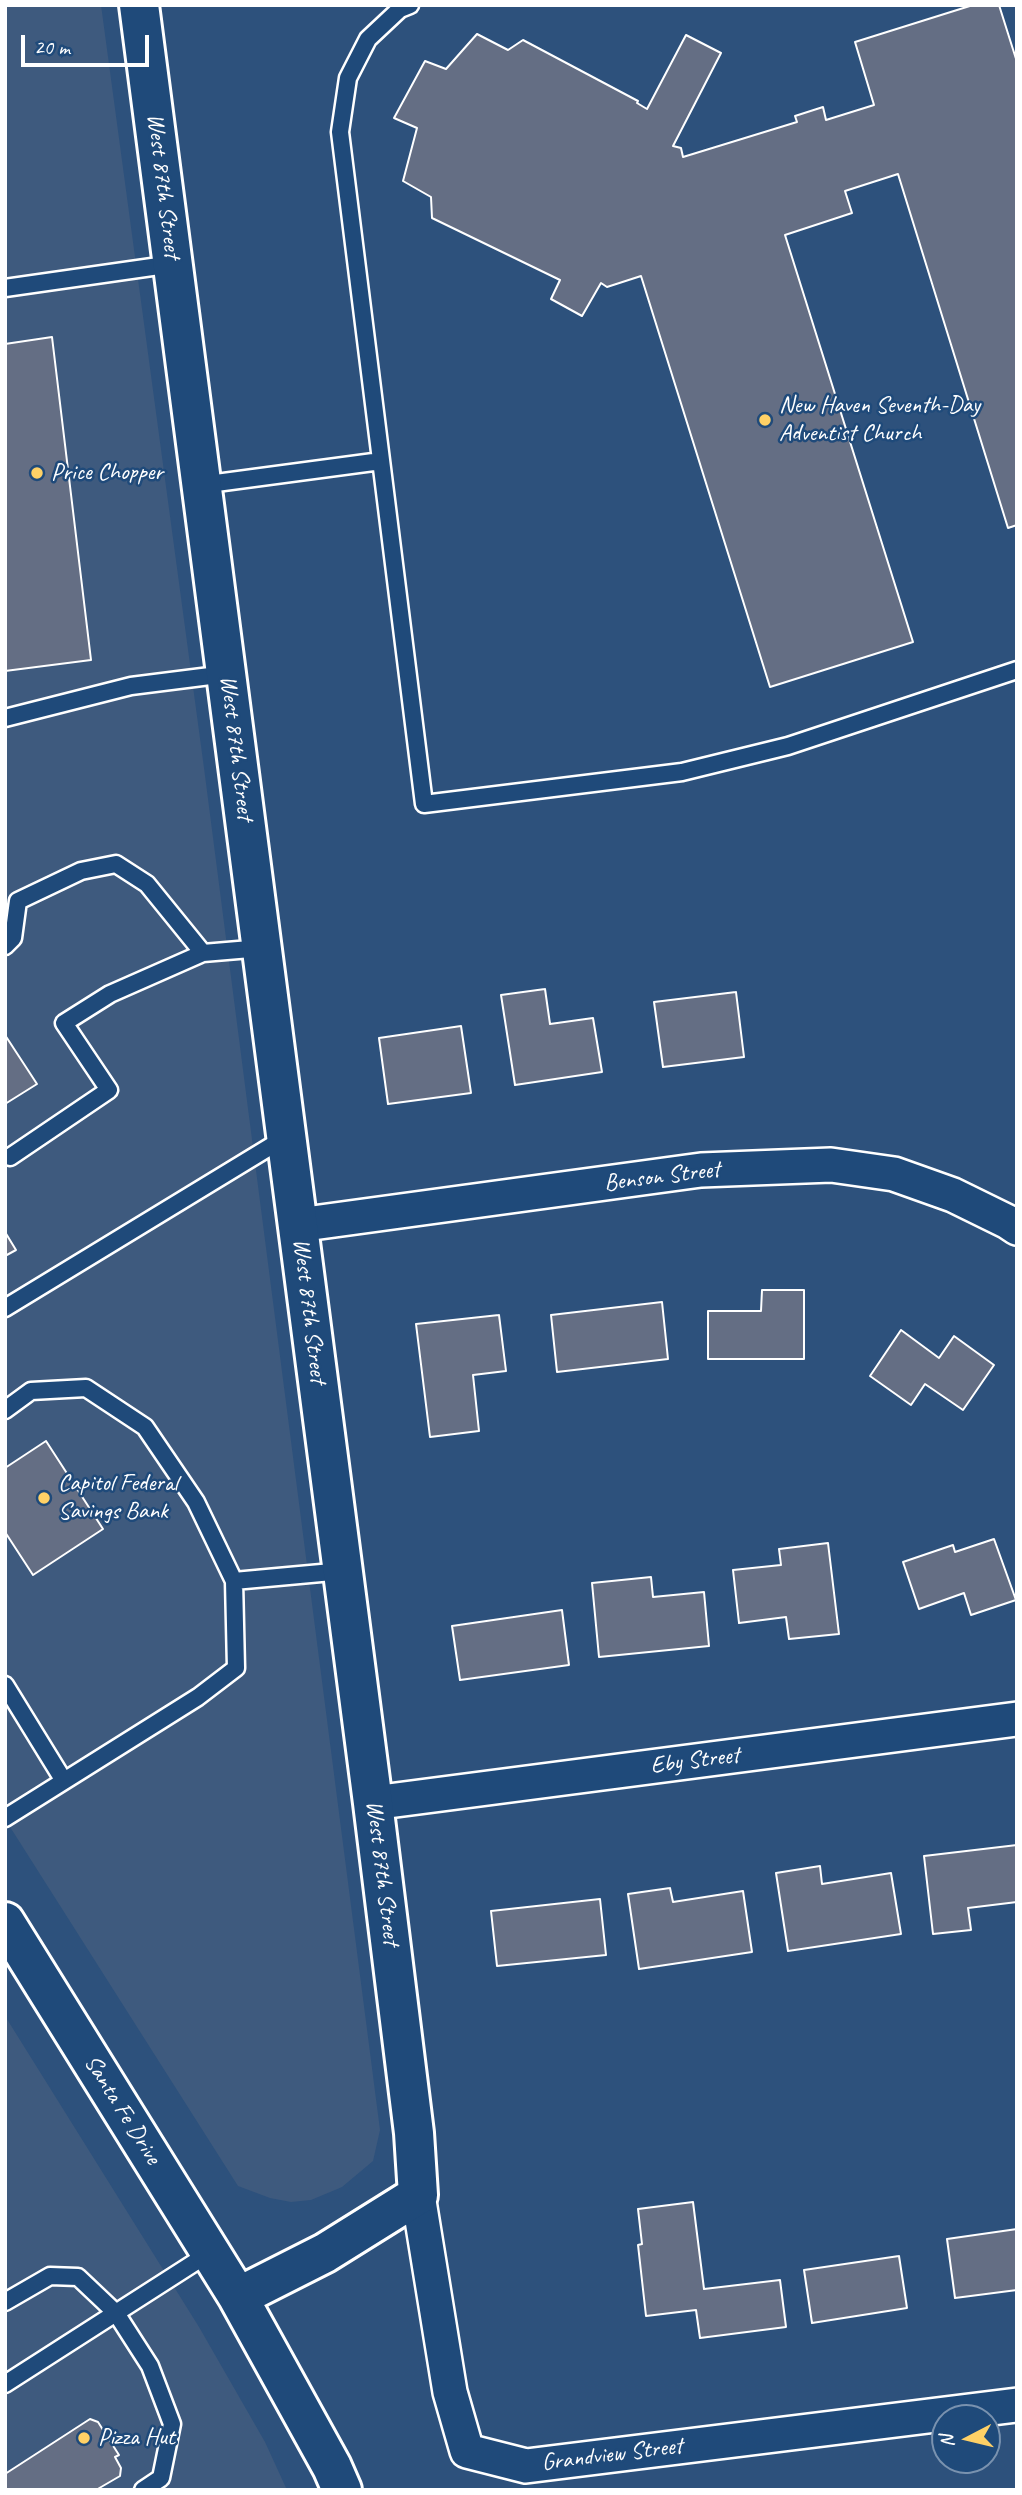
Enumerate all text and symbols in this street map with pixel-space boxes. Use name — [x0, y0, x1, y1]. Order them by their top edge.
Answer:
scale bar — [24, 21, 152, 65]
text: 20 m — [34, 34, 70, 60]
street label: West 87th Street — [140, 112, 186, 260]
place label: New Haven Seventh-Day Adventist Church — [779, 392, 980, 448]
marker: New Haven Seventh-Day Adventist Church — [757, 412, 773, 428]
place label: Price Chopper — [51, 459, 163, 487]
marker: Price Chopper — [29, 465, 45, 481]
street label: West 87th Street — [213, 674, 259, 822]
street label: Benson Street — [602, 1156, 722, 1198]
street label: West 87th Street — [286, 1237, 332, 1385]
place label: Capitol Federal Savings Bank — [58, 1470, 178, 1526]
marker: Capitol Federal Savings Bank — [36, 1490, 52, 1506]
street label: Eby Street — [649, 1741, 741, 1781]
street label: West 87th Street — [359, 1799, 405, 1947]
street label: Santa Fe Drive — [77, 2050, 167, 2170]
north arrow — [931, 2404, 1001, 2474]
place label: Pizza Hut — [98, 2424, 175, 2452]
marker: Pizza Hut — [76, 2430, 92, 2446]
street label: Grandview Street — [540, 2432, 684, 2478]
text: N — [935, 2434, 960, 2449]

